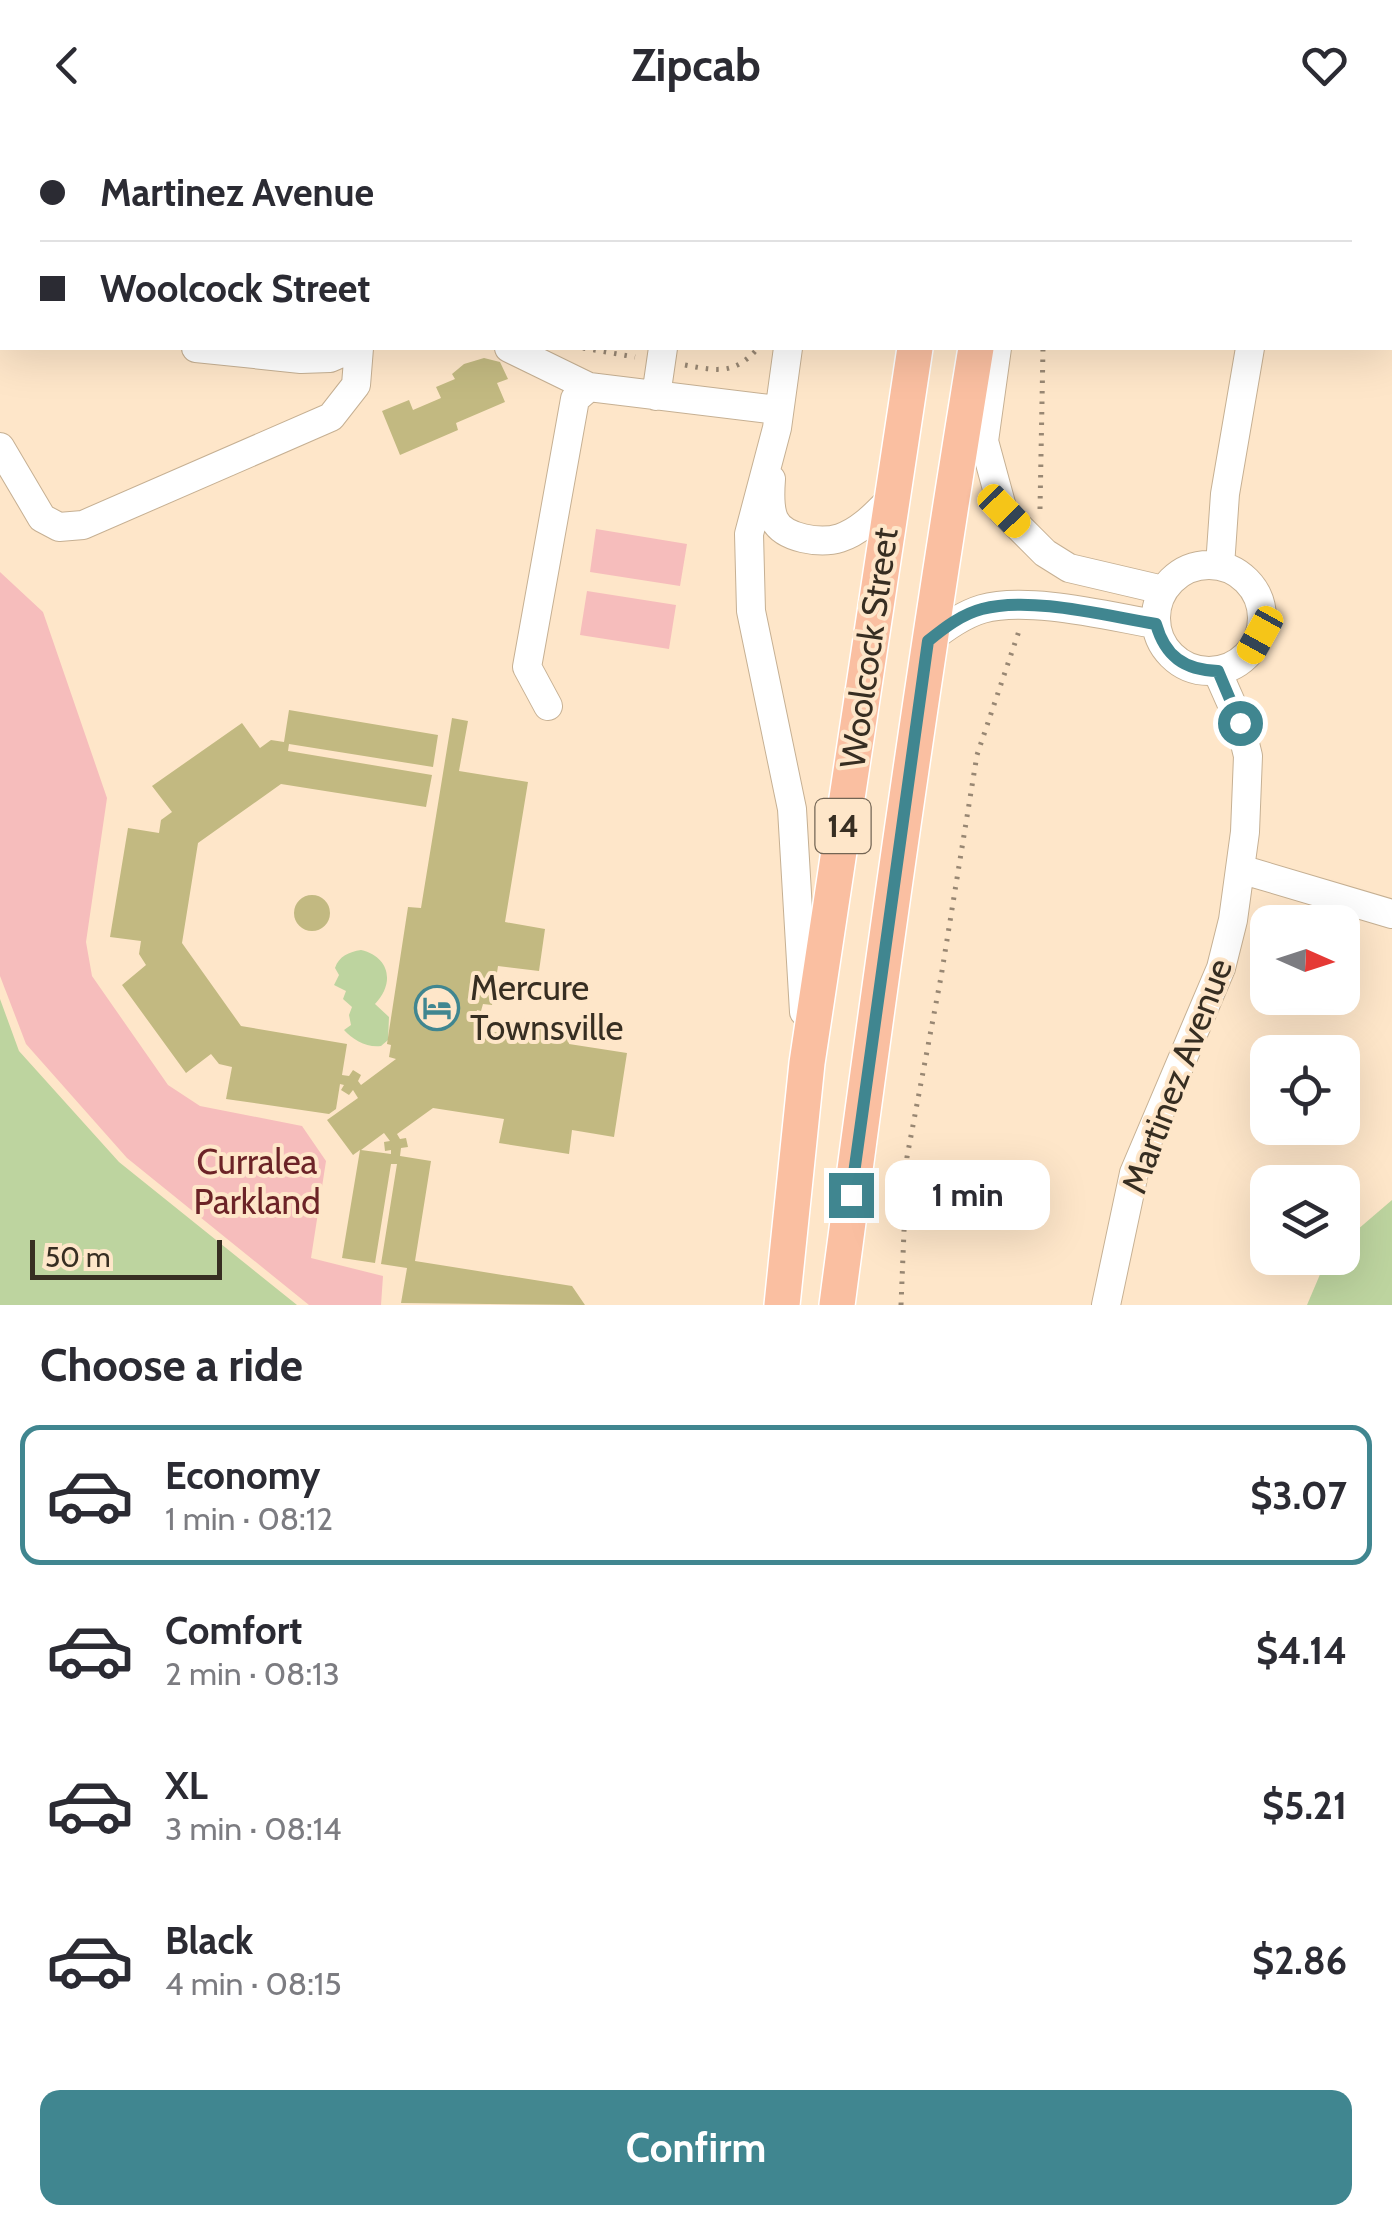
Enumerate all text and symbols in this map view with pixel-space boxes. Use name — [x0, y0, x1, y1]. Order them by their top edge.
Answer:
icon: back — [40, 38, 95, 93]
text: Zipcab — [631, 38, 761, 92]
icon: heart — [1297, 38, 1352, 93]
text: Martinez Avenue — [100, 169, 374, 216]
text: Woolcock Street — [100, 265, 370, 312]
car — [972, 479, 1036, 543]
street label: Woolcock Street — [830, 525, 907, 771]
car — [1232, 601, 1288, 669]
route start — [1218, 701, 1263, 746]
road number: 14 — [816, 799, 870, 853]
north arrow — [1250, 905, 1360, 1015]
map controls — [1250, 905, 1360, 1275]
street label: Martinez Avenue — [1112, 952, 1241, 1199]
place label: Mercure Townsville — [470, 966, 623, 1049]
hotel icon: Mercure Townsville — [414, 985, 460, 1031]
button: locate — [1250, 1035, 1360, 1145]
park label: Curralea Parkland — [193, 1140, 321, 1223]
callout: 1 min — [886, 1160, 1051, 1230]
button: layers — [1250, 1165, 1360, 1275]
route end — [829, 1173, 874, 1218]
text: 1 min — [931, 1175, 1004, 1214]
scale bar — [30, 1235, 222, 1280]
text: 50 m — [45, 1240, 111, 1274]
text: Choose a ride — [40, 1338, 303, 1392]
icon: car — [45, 1450, 135, 1540]
text: Economy — [165, 1452, 320, 1499]
text: $3.07 — [1250, 1472, 1347, 1519]
text: 1 min · 08:12 — [165, 1499, 333, 1538]
icon: car — [45, 1605, 135, 1695]
text: Comfort — [165, 1607, 302, 1654]
text: $4.14 — [1256, 1627, 1347, 1674]
text: 2 min · 08:13 — [165, 1654, 340, 1693]
icon: car — [45, 1760, 135, 1850]
text: XL — [165, 1762, 208, 1809]
text: $5.21 — [1262, 1782, 1347, 1829]
text: 3 min · 08:14 — [165, 1809, 342, 1848]
icon: car — [45, 1915, 135, 2005]
text: Black — [165, 1917, 253, 1964]
text: $2.86 — [1252, 1937, 1347, 1984]
text: 4 min · 08:15 — [165, 1964, 342, 2003]
button: Confirm — [40, 2090, 1352, 2205]

